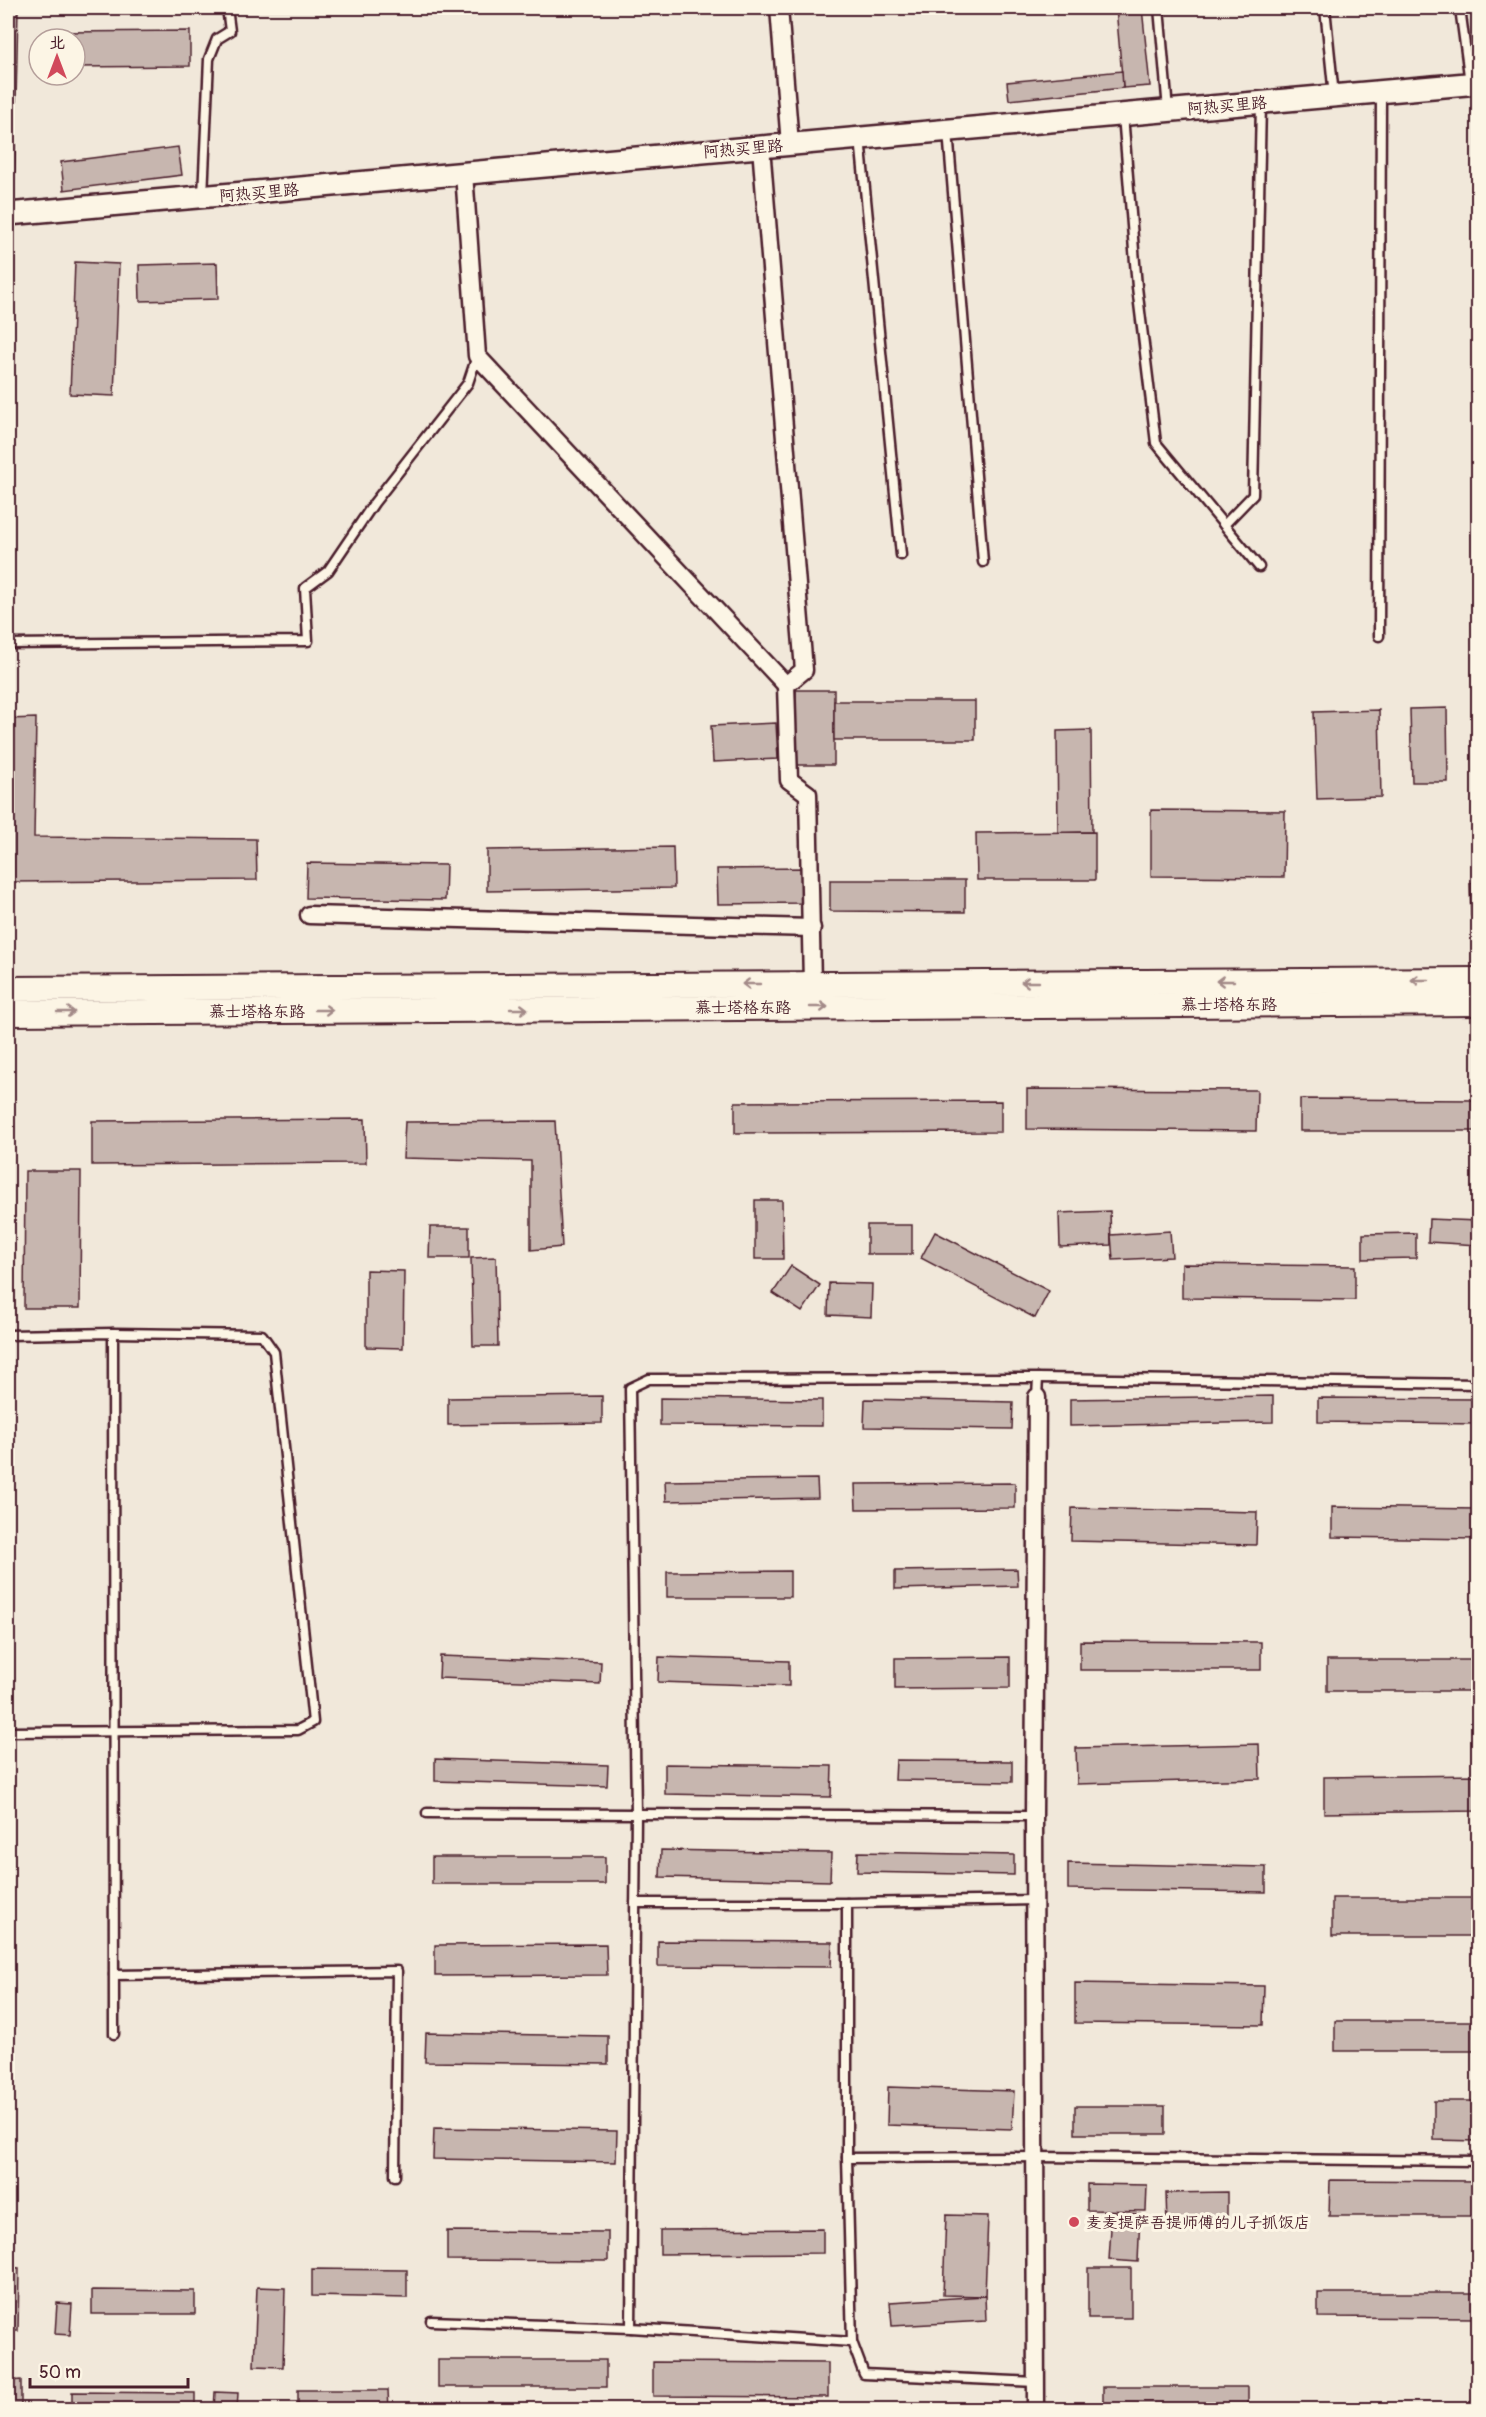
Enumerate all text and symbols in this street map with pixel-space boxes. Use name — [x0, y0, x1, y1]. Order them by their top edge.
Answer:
north arrow — [27, 27, 87, 87]
text: 北 — [49, 33, 65, 53]
street label: 阿热买里路 — [1186, 93, 1268, 119]
street label: 阿热买里路 — [702, 136, 784, 162]
street label: 阿热买里路 — [218, 180, 300, 206]
one-way arrow — [1411, 974, 1431, 986]
one-way arrow — [1216, 975, 1236, 987]
one-way arrow — [1021, 976, 1041, 988]
one-way arrow — [742, 978, 762, 990]
street label: 慕士塔格东路 — [1181, 995, 1277, 1015]
street label: 慕士塔格东路 — [695, 998, 791, 1018]
one-way arrow — [808, 1001, 828, 1013]
street label: 慕士塔格东路 — [209, 1002, 305, 1022]
one-way arrow — [508, 1003, 528, 1015]
one-way arrow — [313, 1004, 333, 1016]
one-way arrow — [55, 1006, 75, 1018]
place label: 麦麦提萨吾提师傅的儿子抓饭店 — [1086, 2213, 1310, 2233]
marker: 麦麦提萨吾提师傅的儿子抓饭店 — [1067, 2215, 1081, 2229]
scale bar — [30, 2351, 188, 2389]
text: 50 m — [39, 2361, 81, 2384]

